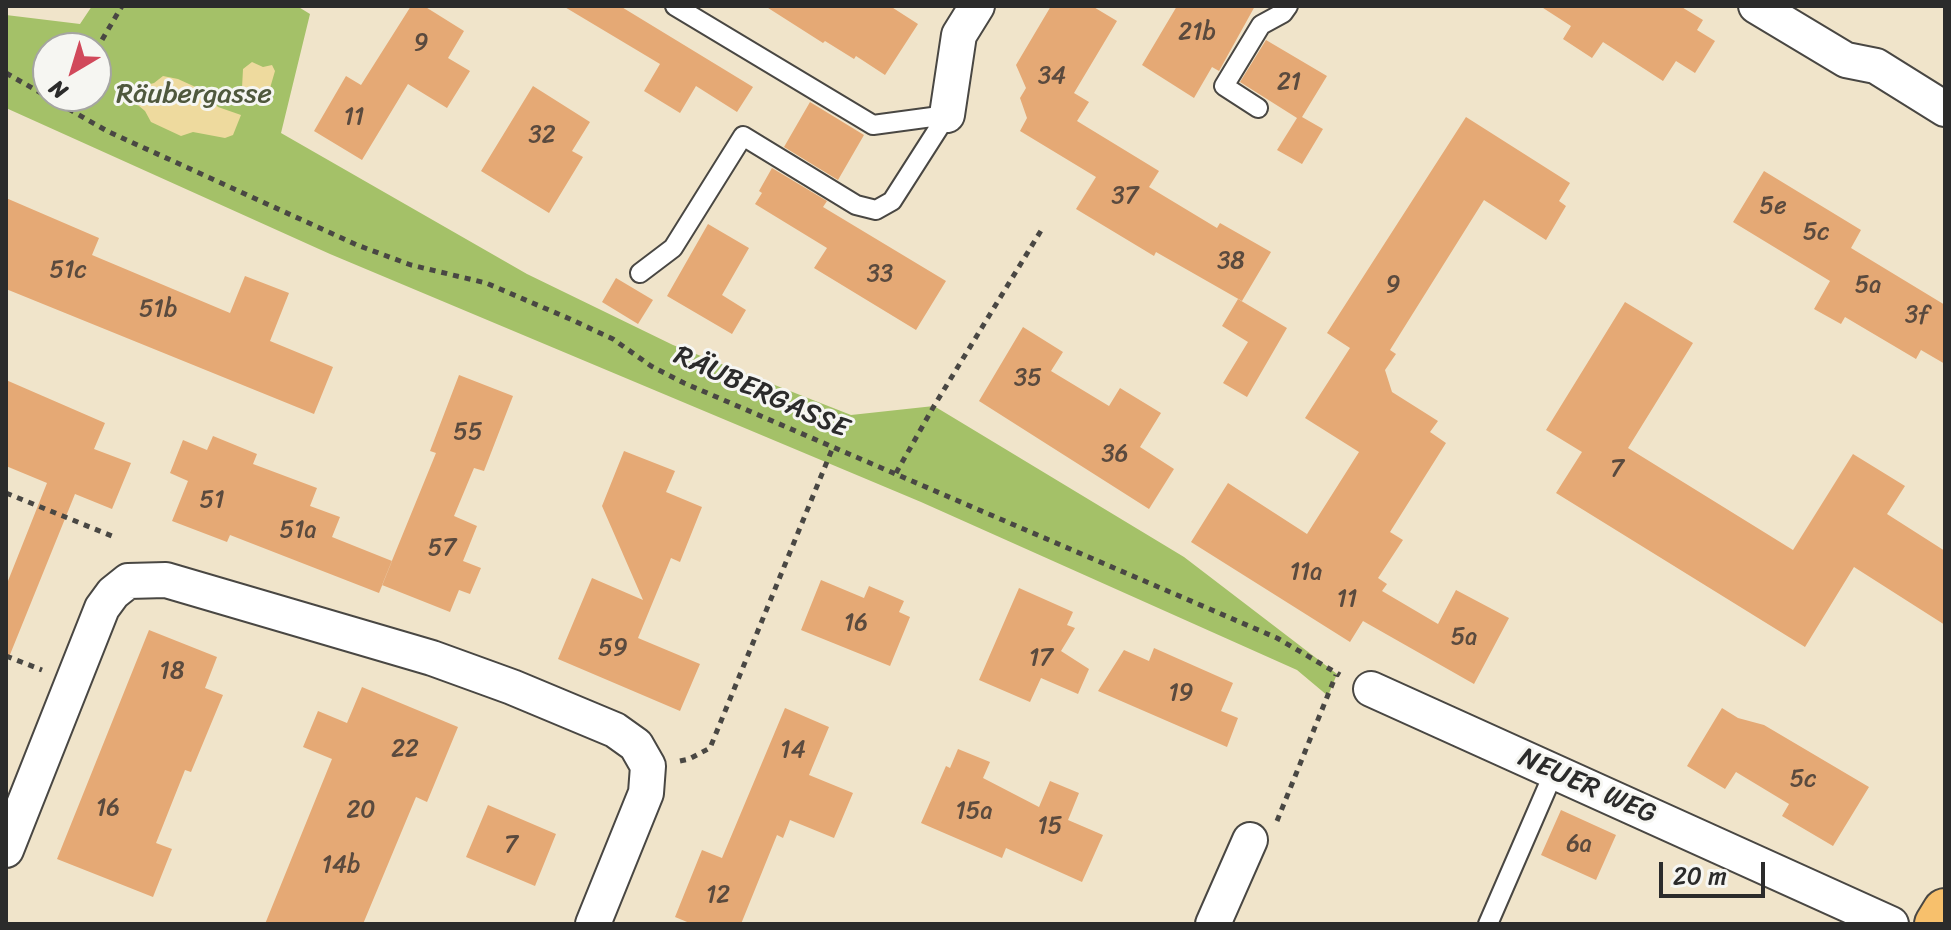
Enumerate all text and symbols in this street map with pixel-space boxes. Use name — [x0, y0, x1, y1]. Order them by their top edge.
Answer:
house number: 21b — [1178, 19, 1216, 47]
house number: 9 — [414, 30, 428, 58]
north arrow — [32, 32, 112, 112]
house number: 34 — [1038, 63, 1066, 91]
house number: 21 — [1277, 69, 1301, 97]
text: N — [40, 70, 76, 110]
park label: Räubergasse — [116, 78, 272, 112]
house number: 11 — [344, 104, 364, 132]
house number: 32 — [528, 122, 556, 150]
house number: 37 — [1112, 183, 1138, 211]
house number: 5e — [1760, 193, 1786, 221]
house number: 5c — [1803, 219, 1829, 247]
house number: 38 — [1217, 248, 1245, 276]
house number: 51c — [50, 257, 86, 285]
house number: 33 — [867, 261, 893, 289]
house number: 9 — [1386, 272, 1400, 300]
house number: 5a — [1855, 272, 1881, 300]
house number: 51b — [139, 296, 177, 324]
house number: 3f — [1905, 302, 1929, 330]
street label: RÄUBERGASSE — [668, 339, 854, 447]
house number: 35 — [1014, 365, 1042, 393]
house number: 55 — [453, 419, 483, 447]
house number: 36 — [1102, 441, 1128, 469]
house number: 7 — [1610, 456, 1624, 484]
house number: 51 — [200, 487, 224, 515]
house number: 51a — [279, 517, 317, 545]
house number: 57 — [428, 535, 456, 563]
house number: 11a — [1290, 559, 1322, 587]
house number: 11 — [1337, 586, 1357, 614]
house number: 16 — [844, 610, 868, 638]
house number: 5a — [1451, 624, 1477, 652]
house number: 59 — [598, 635, 628, 663]
house number: 17 — [1029, 645, 1053, 673]
house number: 18 — [160, 658, 184, 686]
house number: 19 — [1168, 680, 1194, 708]
house number: 22 — [391, 736, 419, 764]
house number: 14 — [780, 737, 806, 765]
street label: NEUER WEG — [1513, 742, 1661, 832]
house number: 5c — [1790, 766, 1816, 794]
house number: 16 — [96, 795, 120, 823]
house number: 20 — [346, 797, 376, 825]
house number: 15a — [955, 798, 993, 826]
house number: 15 — [1038, 813, 1062, 841]
house number: 6a — [1566, 831, 1592, 859]
house number: 7 — [504, 832, 518, 860]
scale bar — [1663, 846, 1769, 896]
house number: 14b — [322, 852, 360, 880]
text: 20 m — [1673, 855, 1727, 897]
house number: 12 — [706, 882, 730, 910]

